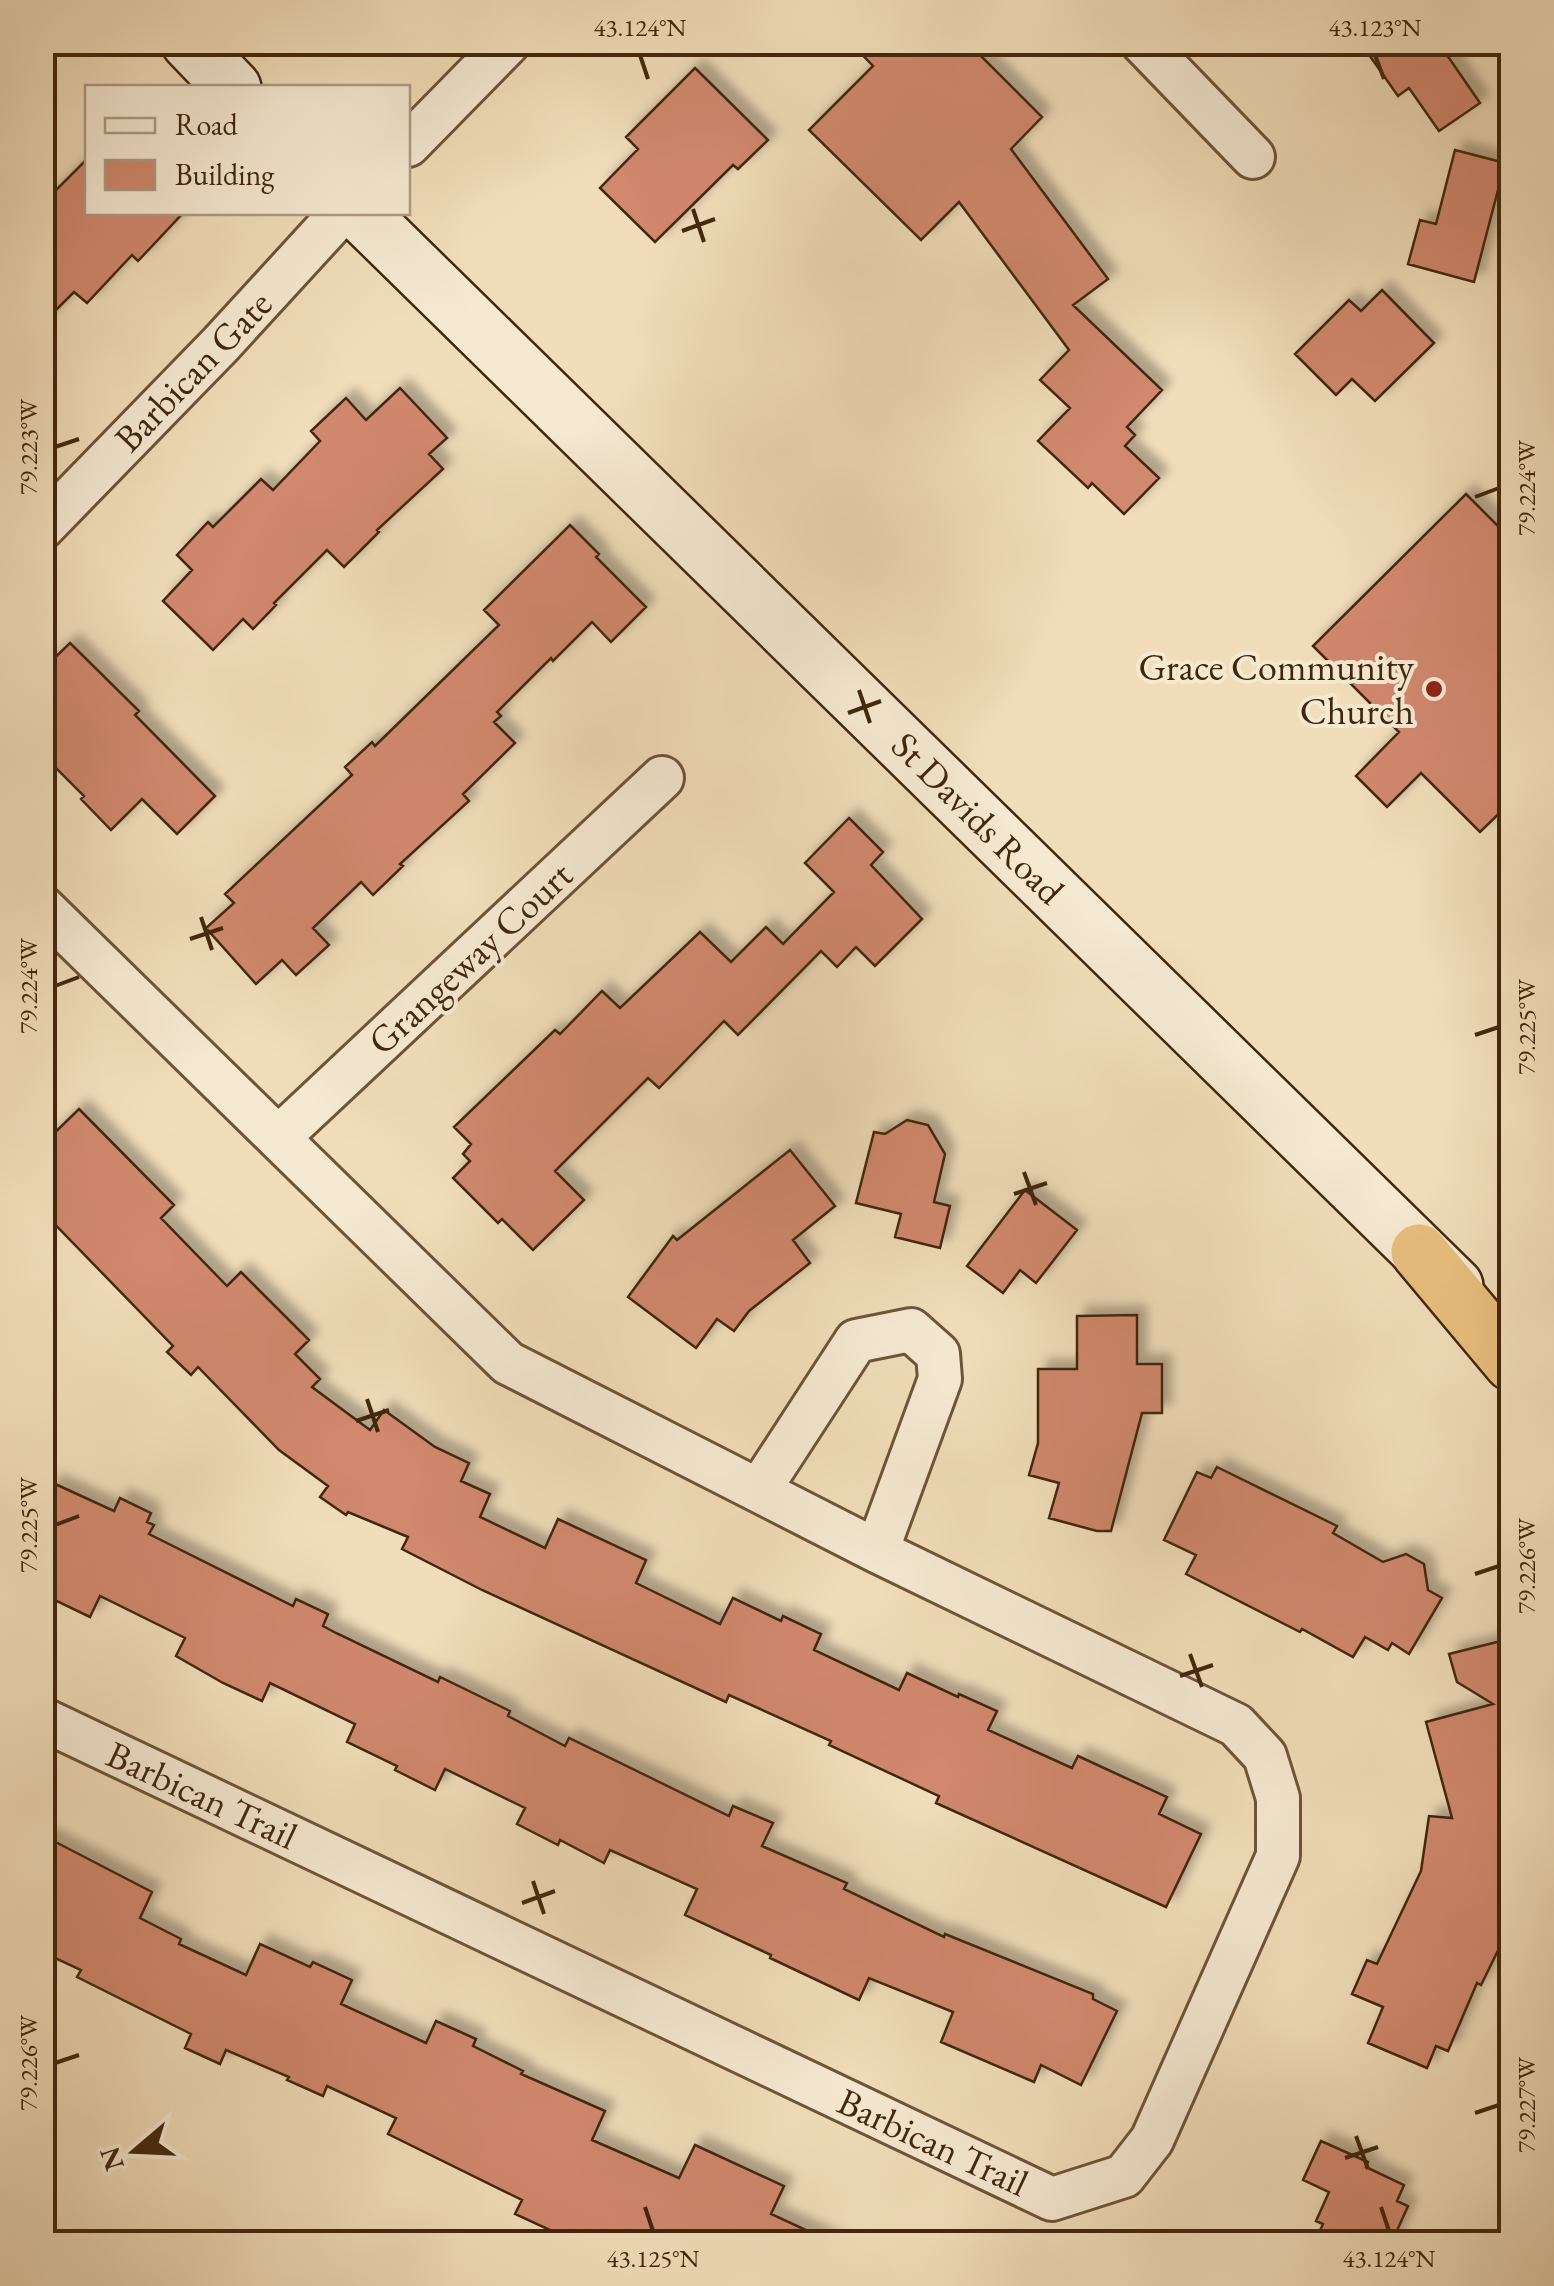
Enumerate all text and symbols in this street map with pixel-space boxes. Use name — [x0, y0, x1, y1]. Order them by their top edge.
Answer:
text: 43.124°N — [594, 11, 687, 43]
text: 43.123°N — [1329, 11, 1422, 43]
legend — [85, 85, 410, 215]
text: Road — [175, 105, 239, 144]
text: Building — [175, 155, 275, 194]
street label: Barbican Gate — [103, 279, 282, 462]
text: 79.223°W — [12, 398, 44, 495]
text: 79.224°W — [1510, 439, 1542, 536]
place label: Grace Community Church — [1138, 642, 1414, 735]
marker: Grace Community Church — [1423, 678, 1445, 700]
street label: St Davids Road — [882, 721, 1076, 915]
street label: Grangeway Court — [357, 850, 582, 1065]
text: 79.224°W — [12, 937, 44, 1034]
text: 79.225°W — [1510, 978, 1542, 1075]
text: 79.225°W — [12, 1476, 44, 1573]
text: 79.226°W — [1510, 1517, 1542, 1614]
street label: Barbican Trail — [99, 1729, 305, 1860]
text: 79.226°W — [12, 2014, 44, 2111]
text: 79.227°W — [1510, 2056, 1542, 2153]
street label: Barbican Trail — [830, 2076, 1036, 2207]
north arrow — [85, 2101, 185, 2201]
text: N — [91, 2142, 132, 2176]
text: 43.125°N — [607, 2242, 700, 2274]
text: 43.124°N — [1343, 2242, 1436, 2274]

